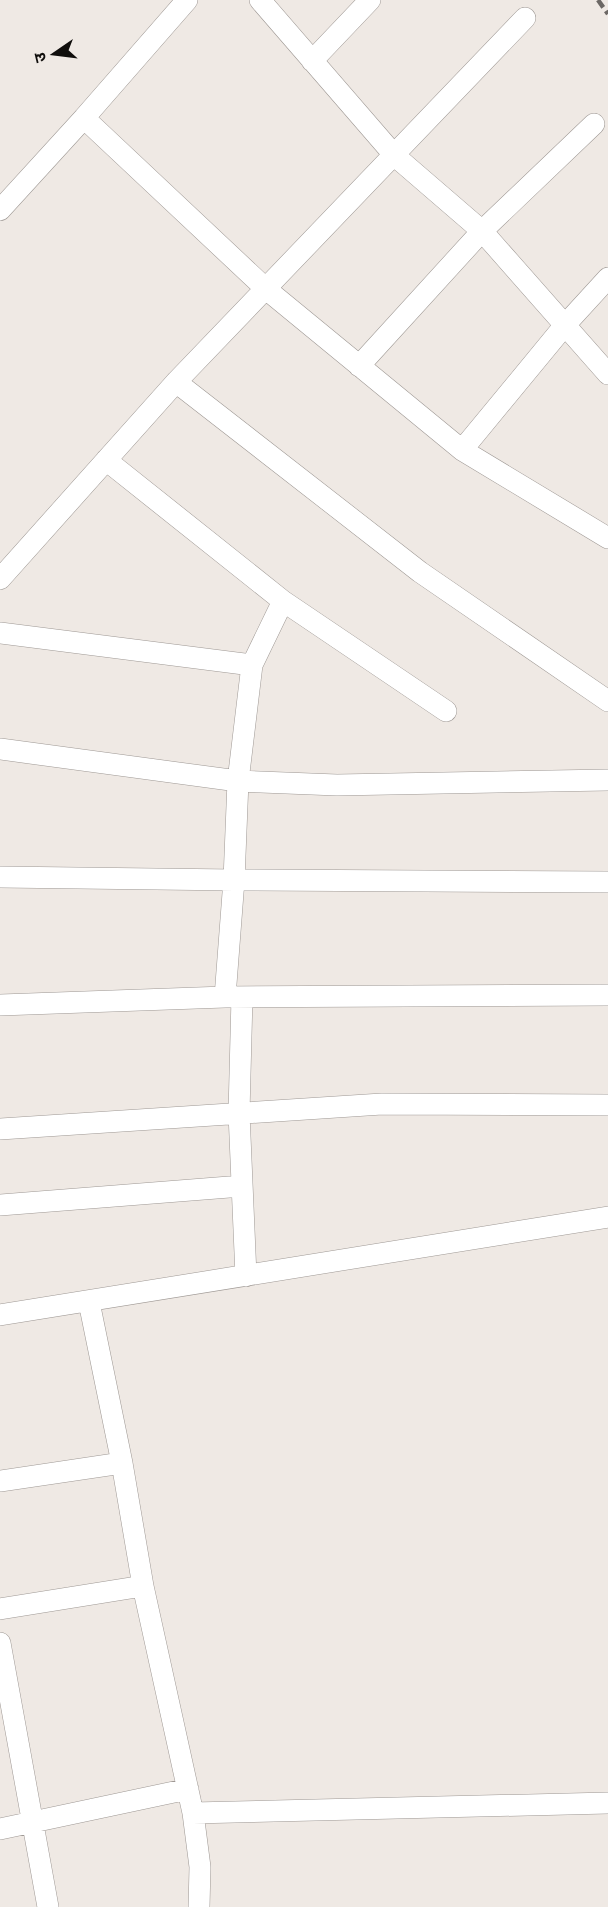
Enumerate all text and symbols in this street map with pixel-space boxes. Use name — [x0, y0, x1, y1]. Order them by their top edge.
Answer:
north arrow — [24, 24, 84, 84]
text: उ — [30, 50, 51, 64]

